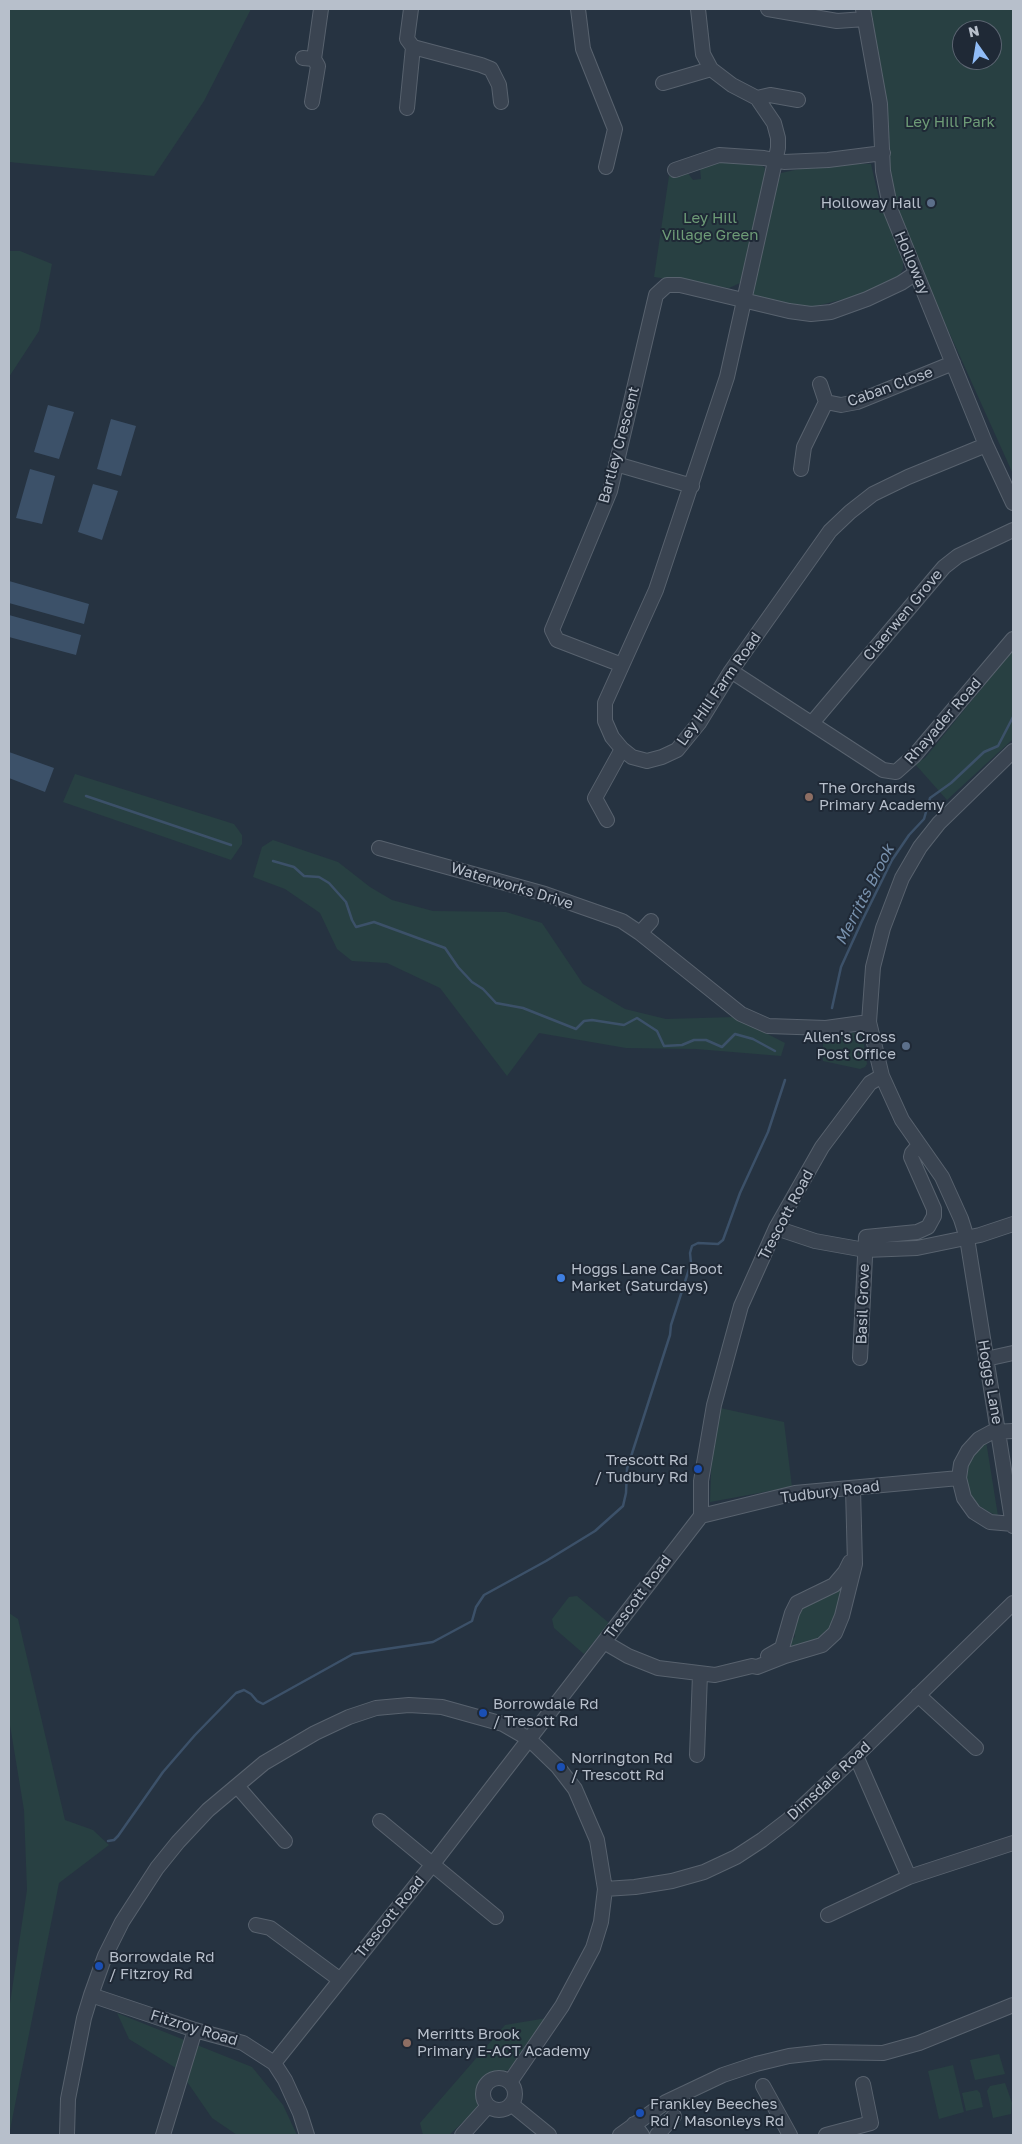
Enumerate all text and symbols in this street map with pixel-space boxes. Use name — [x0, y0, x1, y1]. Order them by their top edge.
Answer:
north arrow — [952, 20, 1002, 70]
text: N — [967, 21, 981, 40]
park label: Ley Hill Park — [905, 113, 995, 131]
place label: Holloway Hall — [821, 194, 921, 212]
marker: Holloway Hall — [925, 197, 937, 209]
park label: Ley Hill Village Green — [662, 209, 758, 244]
street label: Holloway — [891, 229, 933, 297]
street label: Caban Close — [845, 363, 935, 411]
street label: Bartley Crescent — [595, 385, 643, 505]
street label: Claerwen Grove — [860, 566, 946, 664]
street label: Ley Hill Farm Road — [673, 629, 765, 749]
street label: Rhayader Road — [901, 674, 985, 768]
place label: The Orchards Primary Academy — [819, 779, 945, 814]
marker: The Orchards Primary Academy — [803, 791, 815, 803]
water label: Merritts Brook — [831, 842, 899, 948]
street label: Waterworks Drive — [449, 859, 575, 913]
place label: Allen's Cross Post Office — [803, 1028, 896, 1063]
marker: Allen's Cross Post Office — [900, 1040, 912, 1052]
street label: Trescott Road — [755, 1167, 817, 1263]
place label: Hoggs Lane Car Boot Market (Saturdays) — [571, 1260, 723, 1295]
street label: Basil Grove — [853, 1263, 873, 1345]
marker: Hoggs Lane Car Boot Market (Saturdays) — [555, 1272, 567, 1284]
street label: Hoggs Lane — [974, 1338, 1006, 1426]
place label: Trescott Rd / Tudbury Rd — [595, 1451, 688, 1486]
marker: Trescott Rd / Tudbury Rd — [692, 1463, 704, 1475]
street label: Tudbury Road — [779, 1477, 881, 1507]
street label: Trescott Road — [601, 1552, 675, 1642]
place label: Borrowdale Rd / Tresott Rd — [493, 1695, 599, 1730]
marker: Borrowdale Rd / Tresott Rd — [477, 1707, 489, 1719]
street label: Dimsdale Road — [784, 1738, 874, 1824]
place label: Norrington Rd / Trescott Rd — [571, 1749, 673, 1784]
marker: Norrington Rd / Trescott Rd — [555, 1761, 567, 1773]
street label: Trescott Road — [352, 1873, 428, 1961]
place label: Borrowdale Rd / Fitzroy Rd — [109, 1948, 215, 1983]
marker: Borrowdale Rd / Fitzroy Rd — [93, 1960, 105, 1972]
street label: Fitzroy Road — [148, 2006, 240, 2050]
place label: Merritts Brook Primary E-ACT Academy — [417, 2025, 590, 2060]
marker: Merritts Brook Primary E-ACT Academy — [401, 2037, 413, 2049]
place label: Frankley Beeches Rd / Masonleys Rd — [650, 2095, 784, 2130]
marker: Frankley Beeches Rd / Masonleys Rd — [634, 2107, 646, 2119]

